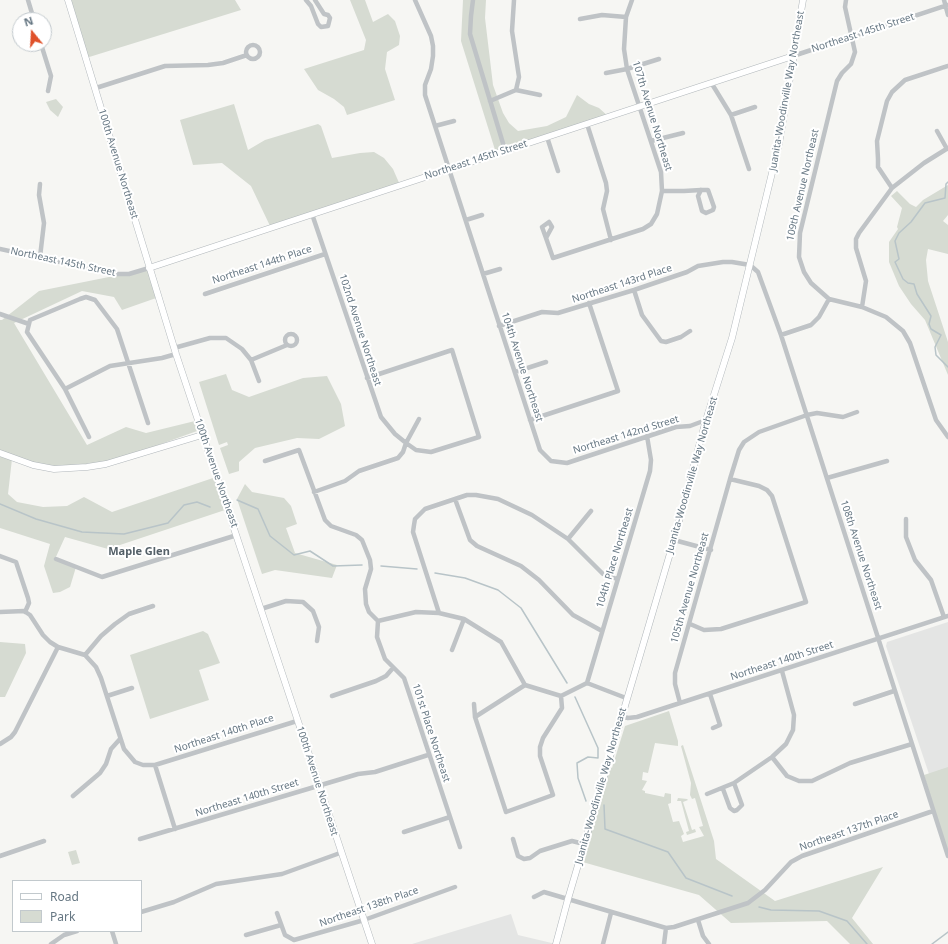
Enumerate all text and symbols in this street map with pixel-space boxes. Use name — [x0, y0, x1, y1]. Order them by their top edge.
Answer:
street label: Juanita-Woodinville Way Northeast — [767, 10, 807, 172]
street label: Northeast 145th Street — [810, 11, 916, 55]
north arrow — [12, 12, 52, 52]
text: N — [22, 13, 35, 30]
street label: 107th Avenue Northeast — [630, 60, 674, 172]
street label: 100th Avenue Northeast — [96, 108, 140, 220]
street label: 109th Avenue Northeast — [784, 128, 822, 242]
street label: Northeast 145th Street — [423, 138, 529, 182]
street label: Northeast 144th Place — [211, 243, 313, 287]
street label: Northeast 145th Street — [9, 245, 117, 279]
street label: Northeast 143rd Place — [571, 262, 673, 306]
street label: 102nd Avenue Northeast — [336, 272, 384, 388]
street label: 104th Avenue Northeast — [499, 311, 545, 423]
street label: Juanita-Woodinville Way Northeast — [664, 395, 720, 555]
street label: Northeast 142nd Street — [572, 413, 680, 457]
street label: 100th Avenue Northeast — [192, 417, 240, 529]
street label: 108th Avenue Northeast — [838, 499, 884, 611]
street label: 104th Place Northeast — [594, 506, 636, 610]
street label: 105th Avenue Northeast — [668, 531, 712, 645]
district label: Maple Glen — [108, 545, 170, 559]
street label: Northeast 140th Street — [729, 639, 835, 683]
street label: 101st Place Northeast — [409, 682, 453, 784]
street label: Juanita-Woodinville Way Northeast — [573, 706, 629, 866]
street label: Northeast 140th Place — [173, 712, 275, 756]
street label: 100th Avenue Northeast — [294, 725, 340, 837]
street label: Northeast 140th Street — [194, 777, 300, 819]
street label: Northeast 137th Place — [798, 808, 900, 854]
legend — [12, 880, 142, 932]
street label: Northeast 138th Place — [318, 884, 420, 930]
text: Road — [50, 888, 79, 905]
text: Park — [50, 908, 75, 925]

